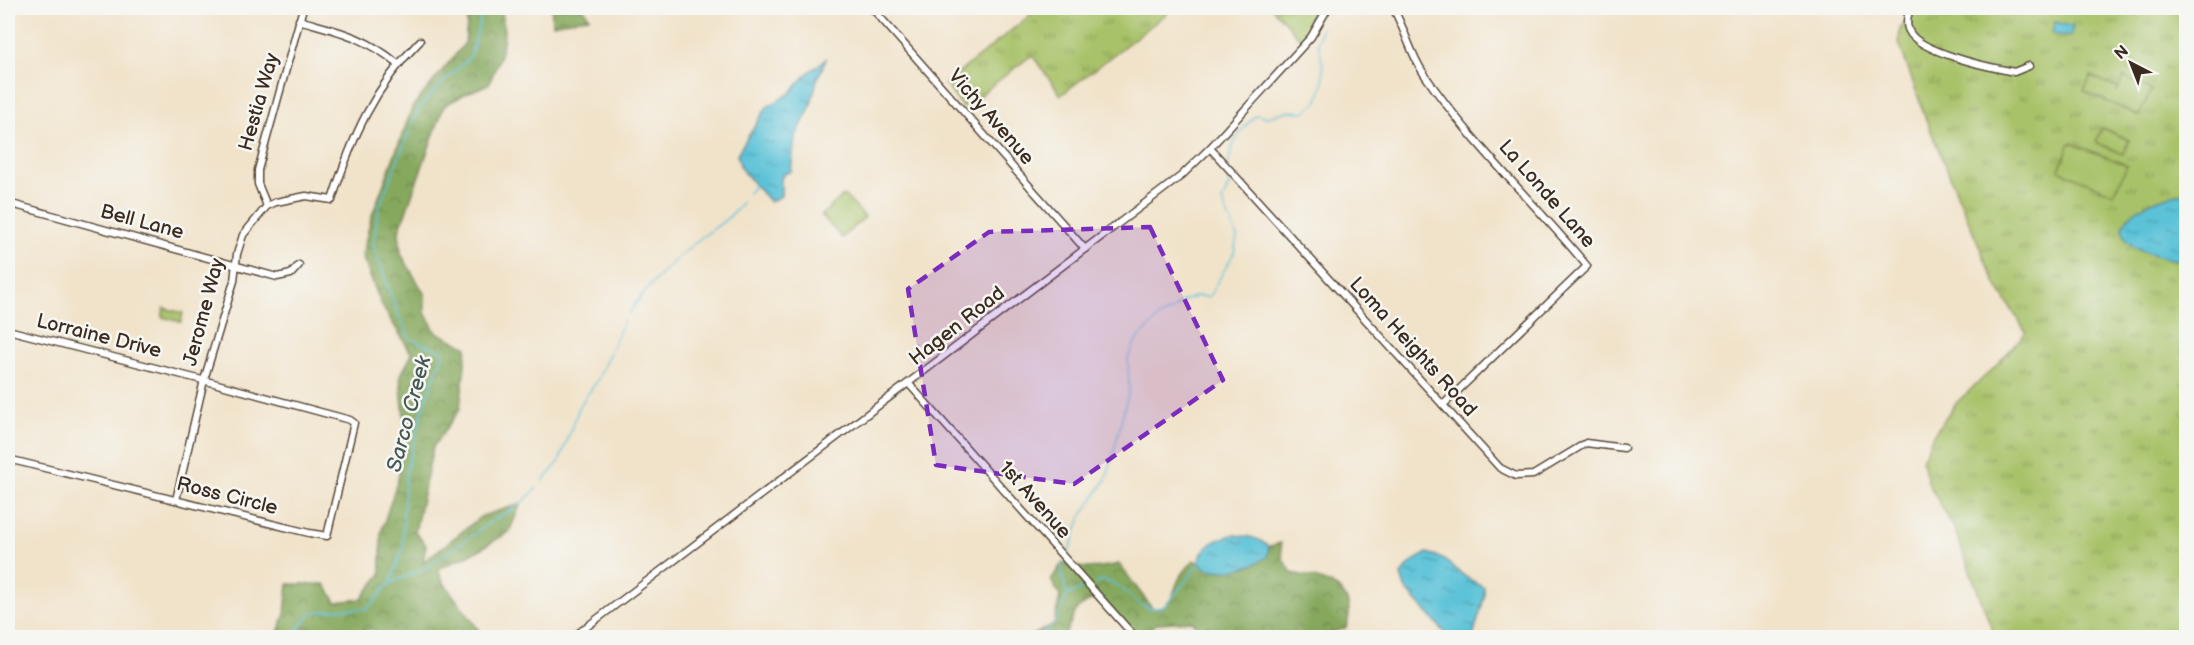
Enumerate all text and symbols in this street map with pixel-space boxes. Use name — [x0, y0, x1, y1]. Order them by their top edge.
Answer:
north arrow — [2101, 33, 2161, 93]
text: N — [2111, 42, 2133, 64]
street label: Hestia Way — [234, 50, 284, 154]
street label: Vichy Avenue — [943, 64, 1039, 170]
street label: La Londe Lane — [1494, 135, 1601, 253]
street label: Bell Lane — [98, 199, 186, 245]
street label: Jerome Way — [178, 256, 230, 368]
street label: Loma Heights Road — [1344, 272, 1482, 422]
street label: Hagen Road — [905, 281, 1009, 371]
street label: Lorraine Drive — [34, 309, 164, 363]
water label: Sarco Creek — [382, 353, 437, 475]
street label: 1st Avenue — [994, 456, 1076, 544]
street label: Ross Circle — [174, 472, 280, 520]

